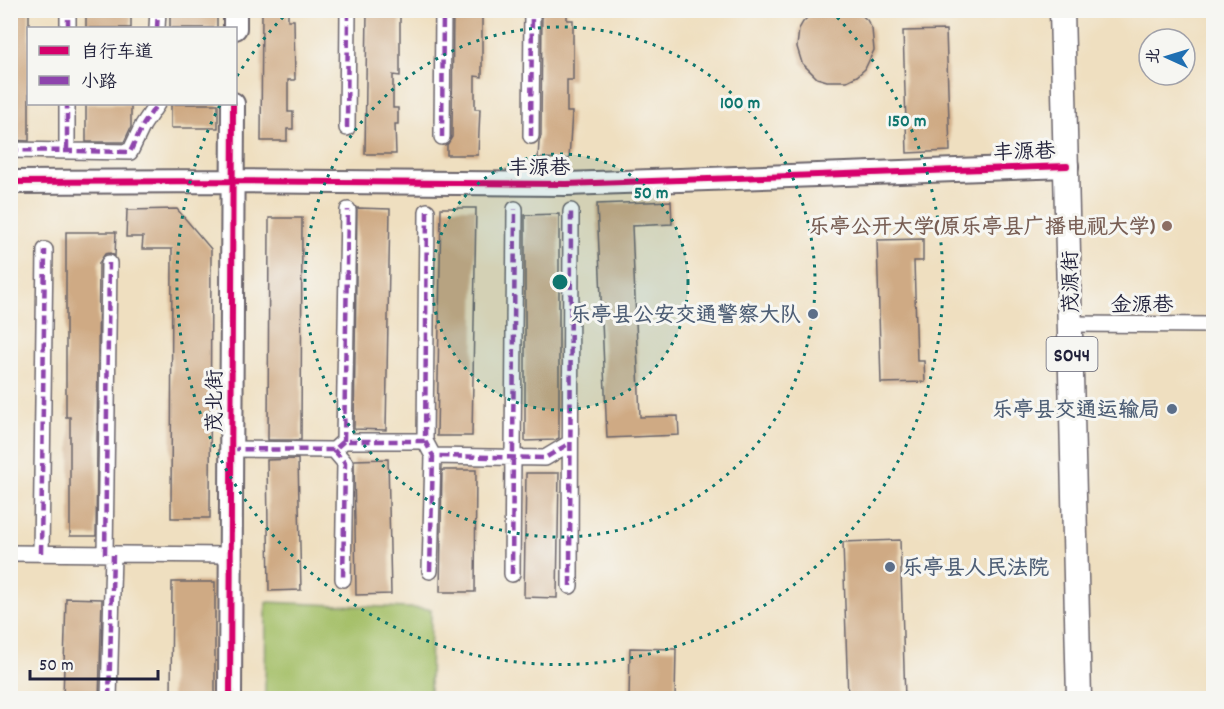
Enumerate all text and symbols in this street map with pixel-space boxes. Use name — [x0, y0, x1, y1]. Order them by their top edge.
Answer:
legend — [27, 27, 237, 105]
north arrow — [1137, 27, 1197, 87]
text: 自行车道 — [81, 41, 153, 66]
text: 北 — [1142, 47, 1167, 65]
text: 小路 — [81, 71, 117, 96]
text: 100 m — [720, 92, 760, 117]
text: 150 m — [888, 110, 926, 135]
street label: 丰源巷 — [992, 138, 1056, 170]
street label: 丰源巷 — [508, 155, 571, 185]
text: 50 m — [634, 182, 668, 207]
place label: 乐亭公开大学(原乐亭县广播电视大学) — [809, 214, 1155, 244]
marker: 乐亭公开大学(原乐亭县广播电视大学) — [1160, 219, 1174, 233]
street label: 茂源街 — [1057, 250, 1089, 314]
centre of rings — [550, 272, 570, 292]
street label: 金源巷 — [1111, 292, 1174, 322]
place label: 乐亭县公安交通警察大队 — [570, 302, 801, 332]
marker: 乐亭县公安交通警察大队 — [806, 307, 820, 321]
road number: S044 — [1046, 337, 1098, 371]
street label: 茂北街 — [202, 370, 232, 433]
place label: 乐亭县交通运输局 — [992, 397, 1160, 427]
marker: 乐亭县交通运输局 — [1165, 402, 1179, 416]
place label: 乐亭县人民法院 — [902, 555, 1049, 585]
marker: 乐亭县人民法院 — [883, 560, 897, 574]
scale bar — [30, 643, 158, 681]
text: 50 m — [39, 654, 74, 679]

